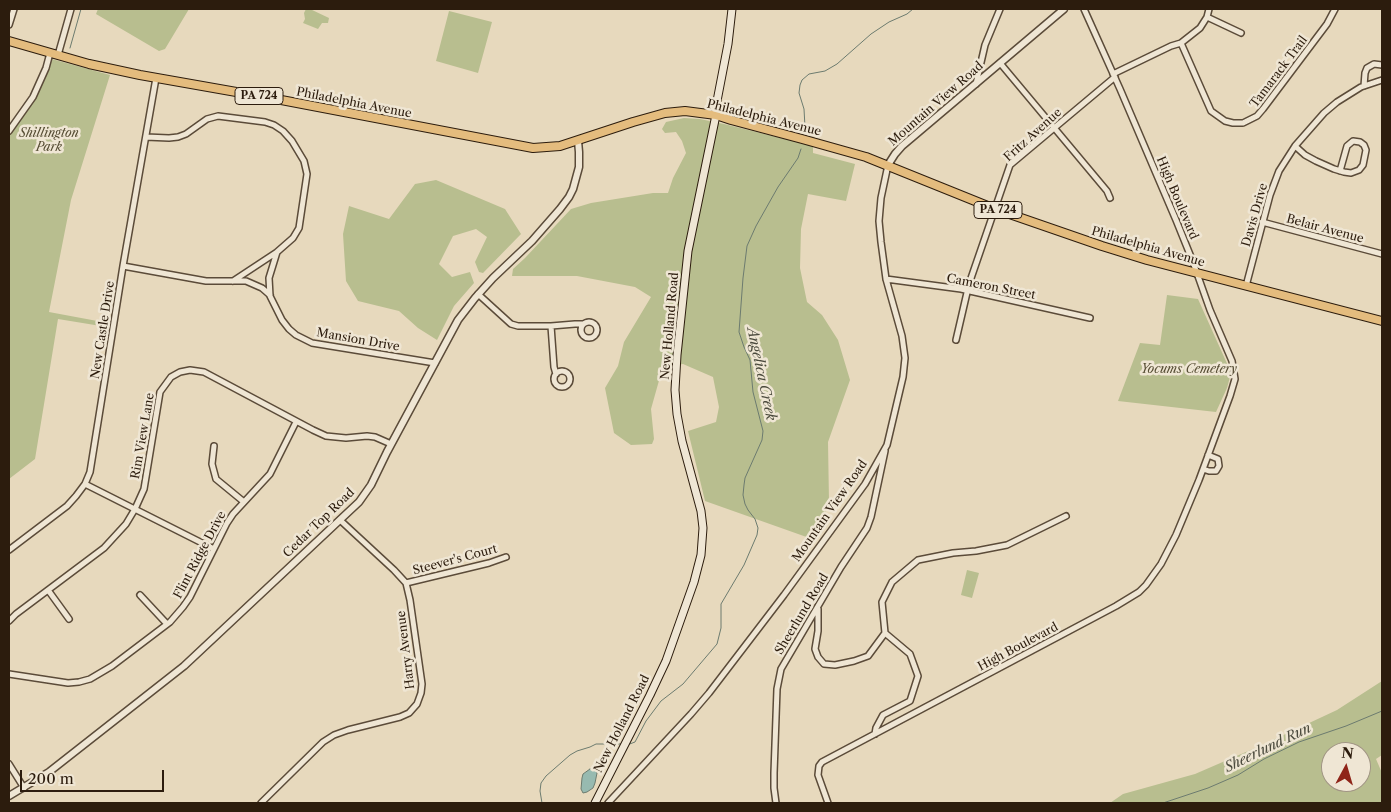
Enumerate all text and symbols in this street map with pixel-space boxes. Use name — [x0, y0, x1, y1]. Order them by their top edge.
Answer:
street label: Tamarack Trail — [1247, 33, 1311, 111]
street label: Mountain View Road — [886, 59, 986, 149]
street label: Philadelphia Avenue — [295, 85, 413, 121]
road number: PA 724 — [235, 88, 283, 104]
street label: Philadelphia Avenue — [705, 97, 823, 139]
street label: Fritz Avenue — [1001, 105, 1065, 165]
park label: Shillington Park — [19, 127, 79, 155]
street label: High Boulevard — [1153, 154, 1201, 242]
street label: Davis Drive — [1239, 182, 1271, 248]
road number: PA 724 — [974, 202, 1022, 218]
street label: Belair Avenue — [1285, 212, 1365, 246]
street label: Philadelphia Avenue — [1090, 224, 1206, 270]
street label: Cameron Street — [945, 271, 1037, 303]
street label: New Holland Road — [658, 272, 682, 380]
street label: New Castle Drive — [88, 280, 118, 380]
street label: Mansion Drive — [315, 326, 401, 354]
water label: Angelica Creek — [743, 326, 779, 422]
park label: Yocums Cemetery — [1141, 363, 1237, 377]
street label: Rim View Lane — [128, 392, 158, 480]
street label: Mountain View Road — [789, 457, 871, 565]
street label: Cedar Top Road — [280, 485, 358, 561]
street label: Flint Ridge Drive — [171, 509, 229, 601]
street label: Steever's Court — [411, 542, 499, 578]
street label: Sheerlund Road — [772, 571, 832, 657]
street label: Harry Avenue — [394, 610, 418, 690]
street label: High Boulevard — [975, 620, 1061, 674]
street label: New Holland Road — [591, 673, 653, 775]
water label: Sheerlund Run — [1222, 720, 1314, 776]
north arrow — [1321, 742, 1371, 792]
text: N — [1340, 743, 1354, 763]
scale bar — [22, 760, 166, 792]
text: 200 m — [28, 769, 74, 788]

